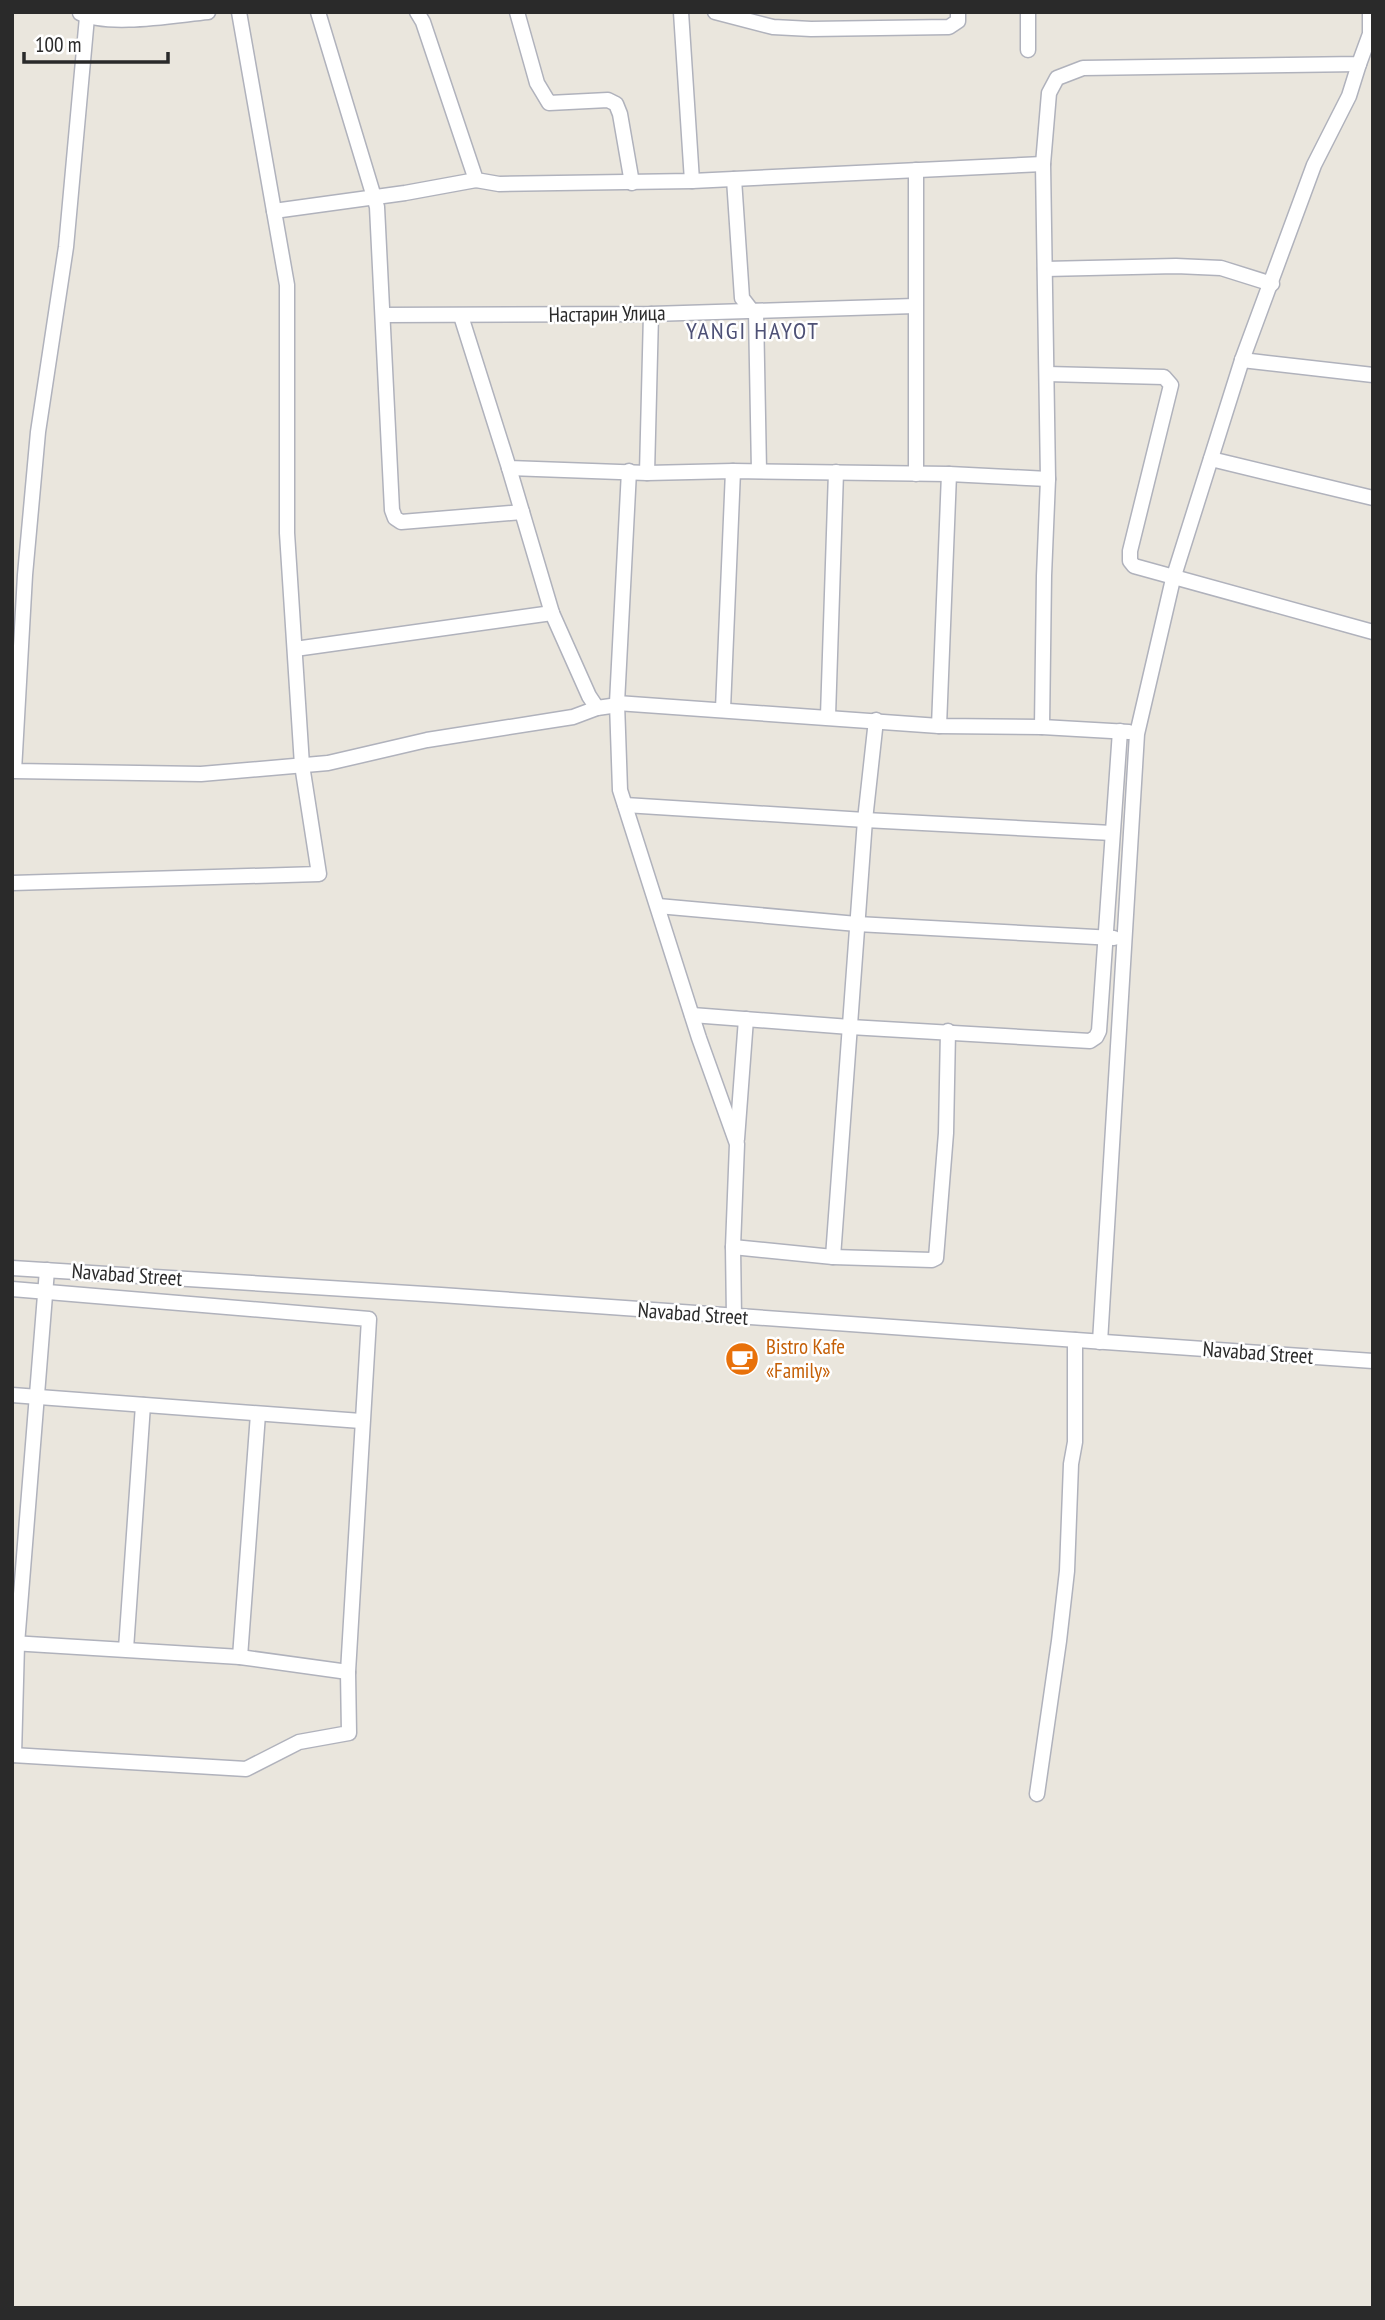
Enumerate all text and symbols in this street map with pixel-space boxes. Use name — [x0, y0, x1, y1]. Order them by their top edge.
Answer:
scale bar — [24, 21, 168, 65]
text: 100 m — [35, 31, 81, 58]
street label: Настарин Улица — [548, 299, 666, 328]
district label: YANGI HAYOT — [686, 315, 820, 346]
street label: Navabad Street — [71, 1257, 183, 1292]
street label: Navabad Street — [637, 1296, 749, 1331]
place label: Bistro Kafe «Family» — [766, 1333, 845, 1384]
street label: Navabad Street — [1202, 1335, 1314, 1370]
cafe icon: Bistro Kafe «Family» — [723, 1340, 761, 1378]

